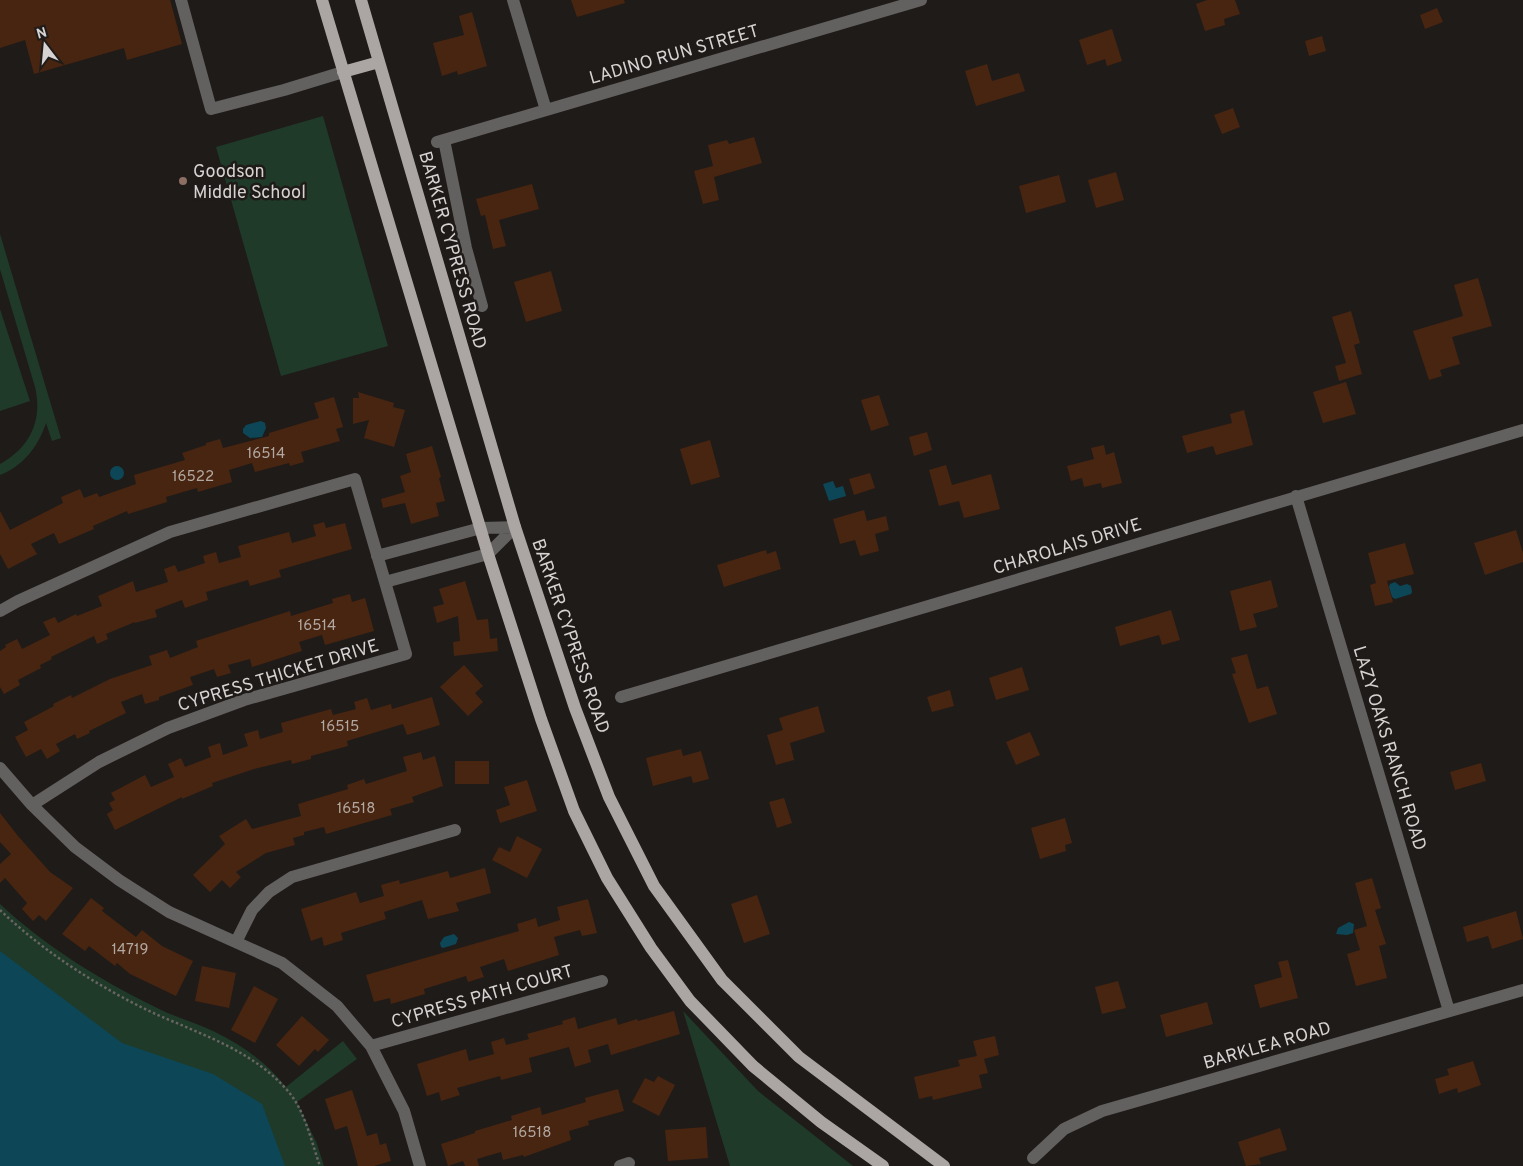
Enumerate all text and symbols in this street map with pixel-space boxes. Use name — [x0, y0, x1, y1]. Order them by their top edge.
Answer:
north arrow — [20, 20, 70, 70]
street label: LADINO RUN STREET — [587, 20, 762, 91]
text: N — [35, 24, 49, 44]
street label: BARKER CYPRESS ROAD — [412, 149, 491, 352]
place label: Goodson Middle School — [193, 161, 306, 205]
marker: Goodson Middle School — [177, 175, 189, 187]
house number: 16514 — [247, 445, 285, 464]
house number: 16522 — [172, 468, 214, 487]
street label: CHAROLAIS DRIVE — [990, 514, 1145, 581]
street label: BARKER CYPRESS ROAD — [525, 536, 614, 737]
house number: 16514 — [298, 617, 336, 636]
street label: CYPRESS THICKET DRIVE — [175, 635, 382, 718]
street label: LAZY OAKS RANCH ROAD — [1346, 643, 1431, 854]
house number: 16515 — [321, 718, 359, 737]
house number: 16518 — [337, 800, 375, 819]
house number: 14719 — [111, 941, 149, 960]
street label: CYPRESS PATH COURT — [389, 960, 576, 1034]
street label: BARKLEA ROAD — [1201, 1017, 1334, 1076]
house number: 16518 — [513, 1124, 551, 1143]

